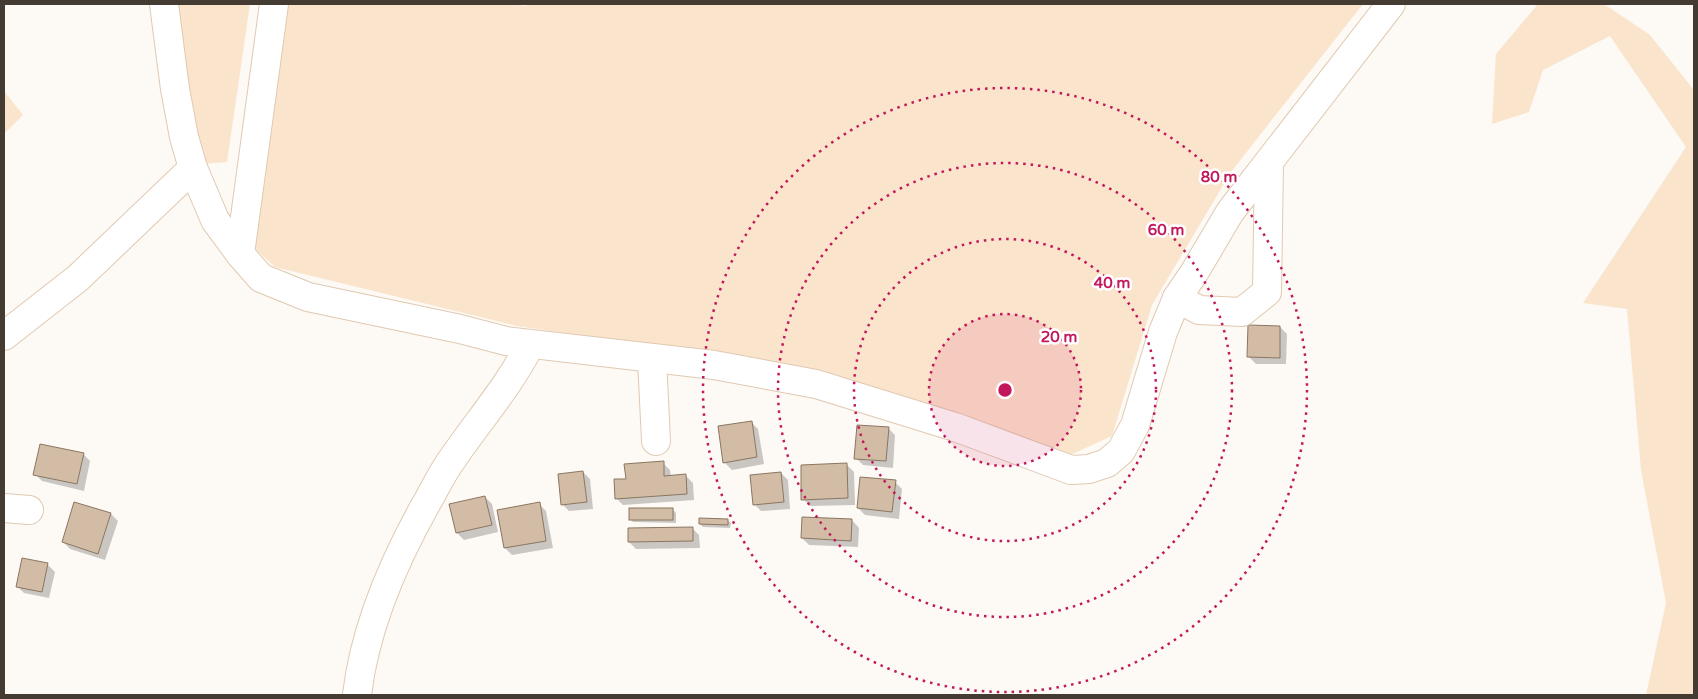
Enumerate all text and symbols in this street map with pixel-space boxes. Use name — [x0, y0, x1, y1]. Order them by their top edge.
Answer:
text: 80 m — [1201, 168, 1237, 186]
text: 60 m — [1148, 221, 1184, 239]
text: 40 m — [1094, 274, 1130, 292]
text: 20 m — [1041, 328, 1077, 346]
centre of rings — [996, 381, 1014, 399]

